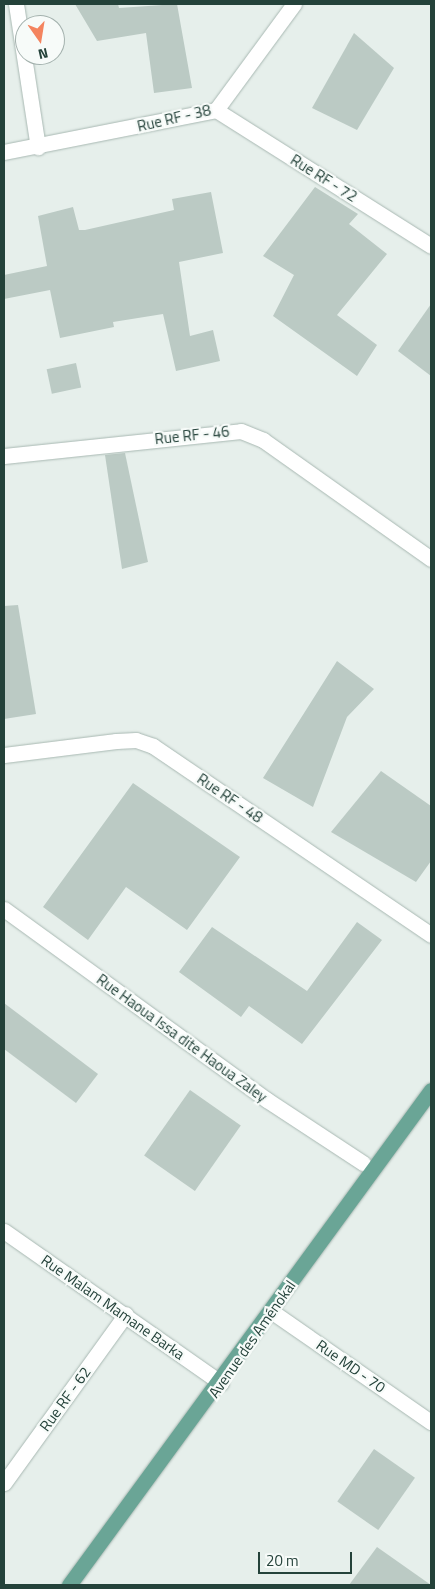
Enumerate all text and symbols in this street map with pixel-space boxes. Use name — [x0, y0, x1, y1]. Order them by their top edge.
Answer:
north arrow — [15, 15, 65, 65]
text: N — [36, 43, 50, 65]
street label: Rue RF - 38 — [135, 101, 213, 135]
street label: Rue RF - 72 — [287, 150, 361, 206]
street label: Rue RF - 46 — [154, 422, 230, 448]
street label: Rue RF - 48 — [194, 770, 266, 826]
street label: Rue Haoua Issa dite Haoua Zaley — [93, 970, 271, 1106]
street label: Rue Malam Mamane Barka — [38, 1251, 188, 1363]
street label: Avenue des Aménokal — [205, 1277, 299, 1401]
street label: Rue MD - 70 — [313, 1336, 389, 1396]
street label: Rue RF - 62 — [36, 1363, 94, 1435]
scale bar — [260, 1542, 354, 1574]
text: 20 m — [266, 1549, 299, 1572]

